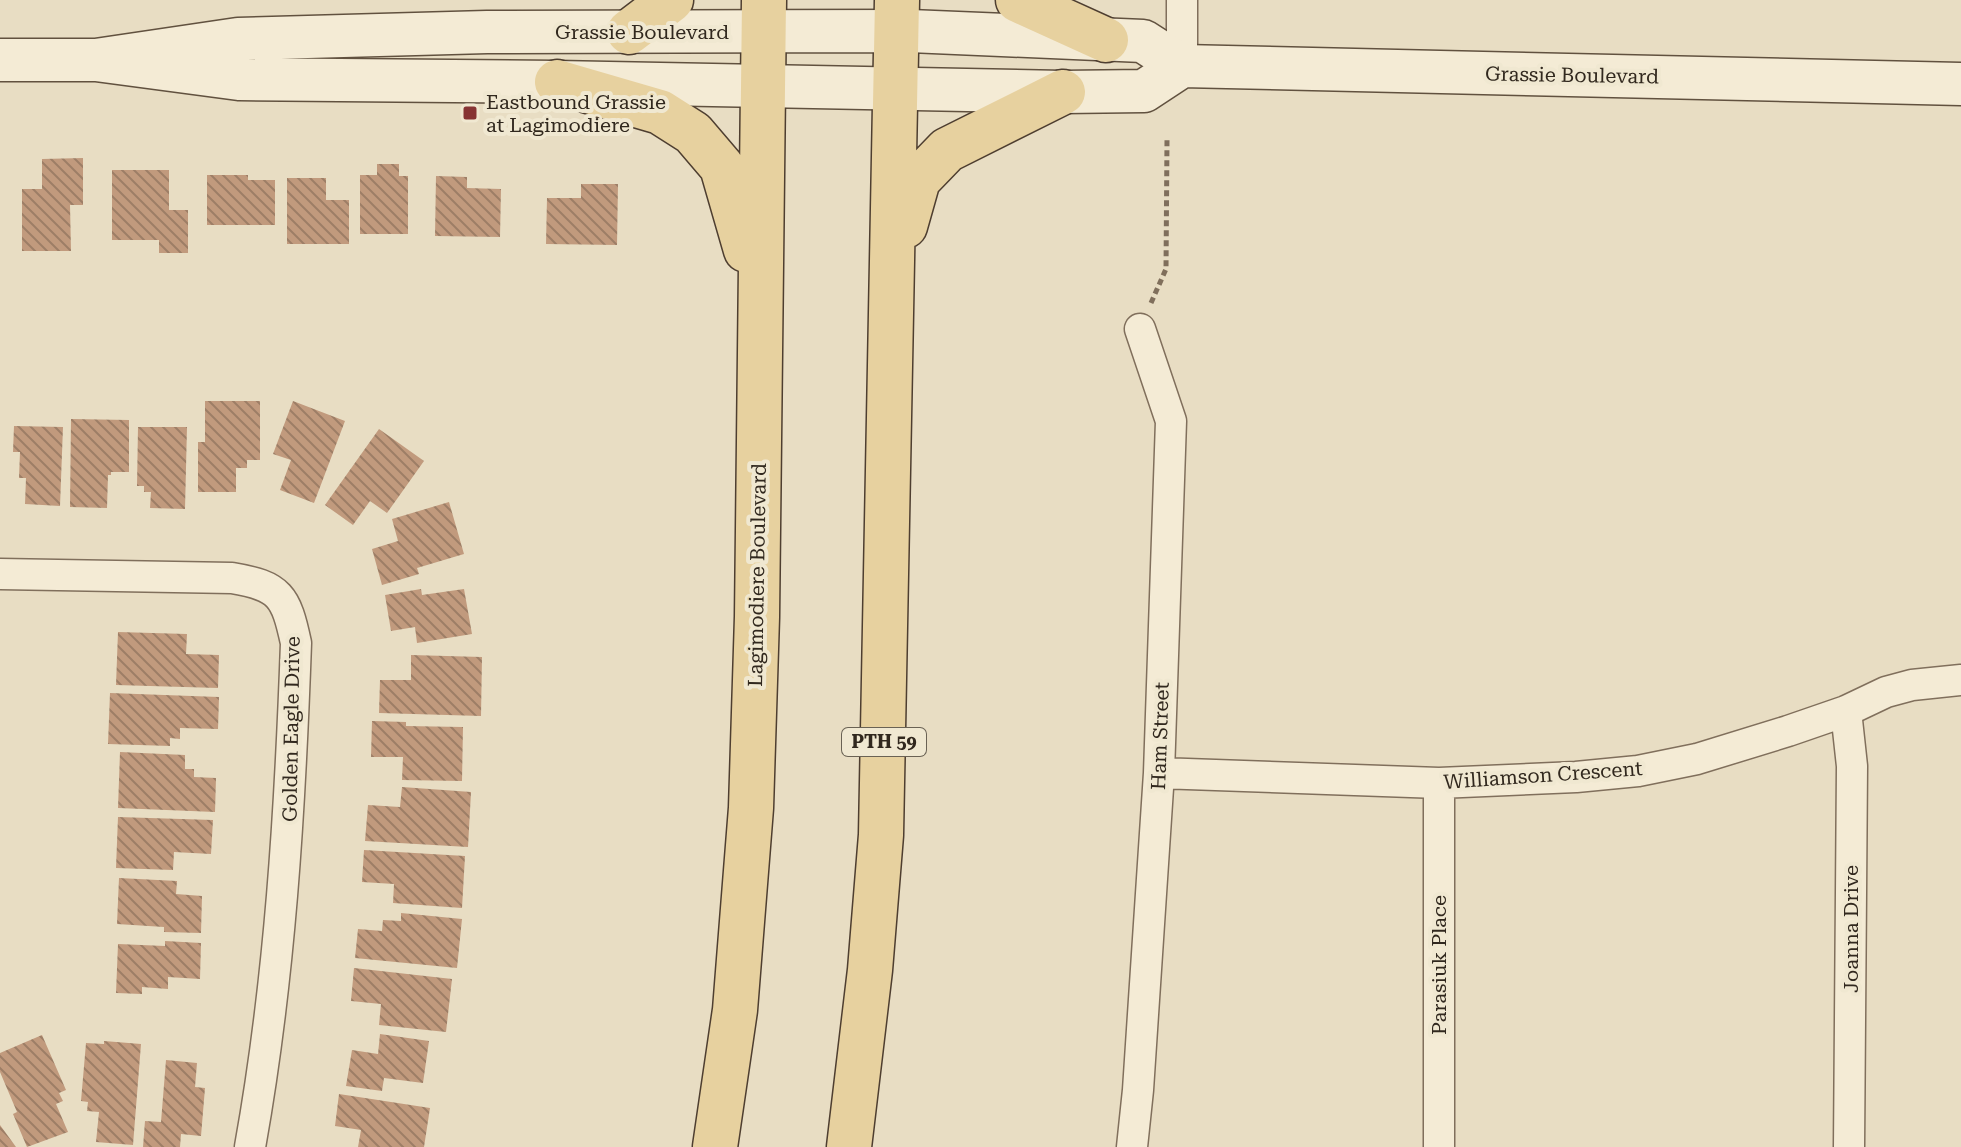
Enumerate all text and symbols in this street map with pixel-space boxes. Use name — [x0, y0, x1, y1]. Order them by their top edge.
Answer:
street label: Grassie Boulevard — [555, 20, 729, 44]
street label: Grassie Boulevard — [1485, 61, 1659, 89]
place label: Eastbound Grassie at Lagimodiere — [486, 90, 666, 137]
marker: Eastbound Grassie at Lagimodiere — [461, 104, 479, 122]
street label: Lagimodiere Boulevard — [743, 463, 771, 687]
street label: Golden Eagle Drive — [277, 636, 305, 822]
street label: Ham Street — [1146, 681, 1174, 790]
road number: PTH 59 — [842, 728, 926, 756]
street label: Williamson Crescent — [1443, 756, 1644, 794]
street label: Joanna Drive — [1839, 865, 1863, 993]
street label: Parasiuk Place — [1427, 895, 1451, 1035]

